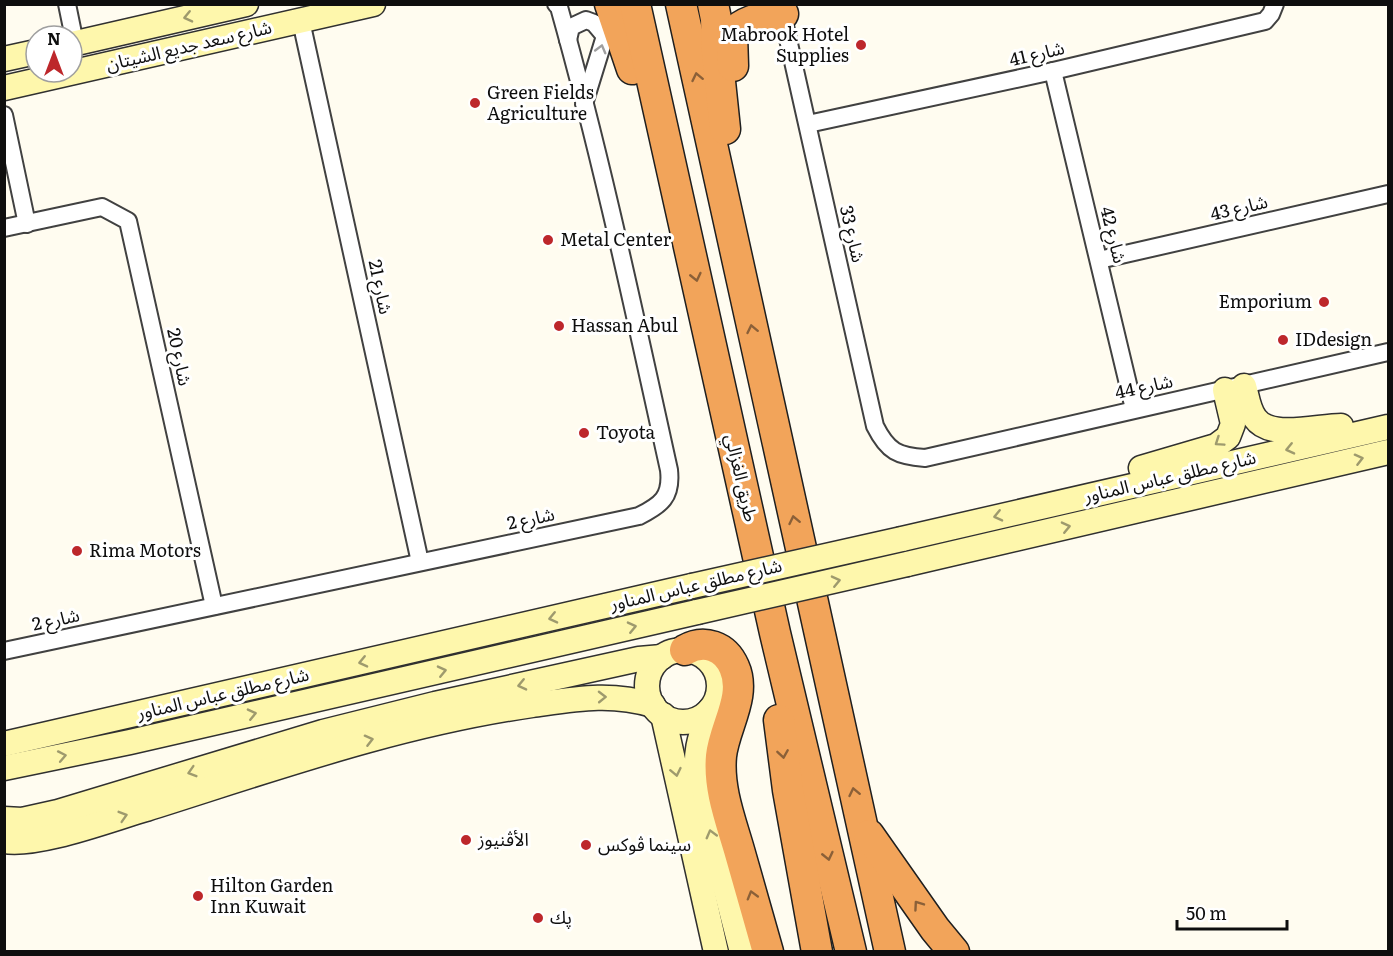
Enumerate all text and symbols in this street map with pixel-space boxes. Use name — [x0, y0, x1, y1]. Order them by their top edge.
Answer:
one-way arrow — [184, 10, 194, 23]
street label: شارع سعد جديع الشيتان — [103, 12, 275, 79]
place label: Mabrook Hotel Supplies — [720, 20, 849, 68]
north arrow — [24, 24, 84, 84]
text: N — [47, 26, 61, 50]
street label: شارع 41 — [1006, 33, 1067, 74]
marker: Mabrook Hotel Supplies — [854, 38, 868, 52]
one-way arrow — [594, 44, 606, 54]
one-way arrow — [691, 72, 704, 82]
place label: Green Fields Agriculture — [487, 78, 594, 126]
marker: Green Fields Agriculture — [468, 96, 482, 110]
street label: شارع 43 — [1207, 187, 1271, 228]
street label: شارع 33 — [832, 203, 873, 265]
street label: شارع 42 — [1092, 203, 1135, 266]
place label: Metal Center — [560, 225, 672, 252]
marker: Metal Center — [541, 233, 555, 247]
street label: شارع 21 — [361, 257, 400, 317]
one-way arrow — [688, 271, 701, 281]
place label: Emporium — [1218, 287, 1312, 314]
marker: Emporium — [1317, 295, 1331, 309]
place label: Hassan Abul — [571, 311, 678, 338]
marker: Hassan Abul — [552, 319, 566, 333]
one-way arrow — [746, 324, 759, 334]
street label: شارع 20 — [159, 325, 200, 388]
place label: IDdesign — [1295, 325, 1372, 352]
marker: IDdesign — [1276, 333, 1290, 347]
street label: شارع 44 — [1112, 366, 1176, 407]
place label: Toyota — [596, 418, 656, 445]
marker: Toyota — [577, 426, 591, 440]
street label: طريق الغزالي — [718, 431, 766, 525]
one-way arrow — [1215, 435, 1226, 446]
one-way arrow — [1286, 442, 1296, 455]
street label: شارع مطلق عباس المناور — [1080, 443, 1259, 511]
one-way arrow — [1353, 454, 1363, 467]
street label: شارع 2 — [504, 499, 557, 538]
one-way arrow — [993, 509, 1003, 522]
one-way arrow — [788, 515, 801, 525]
one-way arrow — [1061, 522, 1071, 535]
place label: Rima Motors — [89, 536, 201, 563]
marker: Rima Motors — [70, 544, 84, 558]
street label: شارع مطلق عباس المناور — [606, 551, 785, 619]
one-way arrow — [831, 575, 841, 588]
street label: شارع 2 — [29, 600, 82, 639]
one-way arrow — [548, 610, 558, 623]
one-way arrow — [627, 622, 637, 635]
one-way arrow — [358, 654, 368, 667]
street label: شارع مطلق عباس المناور — [133, 660, 312, 728]
one-way arrow — [437, 665, 447, 678]
one-way arrow — [518, 677, 528, 690]
one-way arrow — [597, 691, 606, 703]
one-way arrow — [247, 709, 257, 722]
one-way arrow — [364, 735, 374, 748]
one-way arrow — [776, 749, 789, 759]
one-way arrow — [57, 750, 67, 763]
one-way arrow — [187, 765, 198, 777]
one-way arrow — [669, 767, 682, 777]
one-way arrow — [848, 787, 861, 797]
one-way arrow — [117, 811, 128, 823]
place label: الأڤنيوز — [477, 825, 529, 852]
one-way arrow — [706, 829, 719, 839]
place label: سينما ڤوكس — [598, 830, 691, 857]
marker: الأڤنيوز — [459, 833, 473, 847]
marker: سينما ڤوكس — [579, 838, 593, 852]
one-way arrow — [821, 851, 834, 861]
place label: Hilton Garden Inn Kuwait — [210, 871, 333, 919]
marker: Hilton Garden Inn Kuwait — [191, 889, 205, 903]
one-way arrow — [747, 890, 759, 901]
scale bar — [1177, 893, 1286, 931]
text: 50 m — [1186, 899, 1227, 926]
one-way arrow — [914, 900, 925, 911]
place label: پك — [550, 903, 572, 930]
marker: پك — [531, 911, 545, 925]

